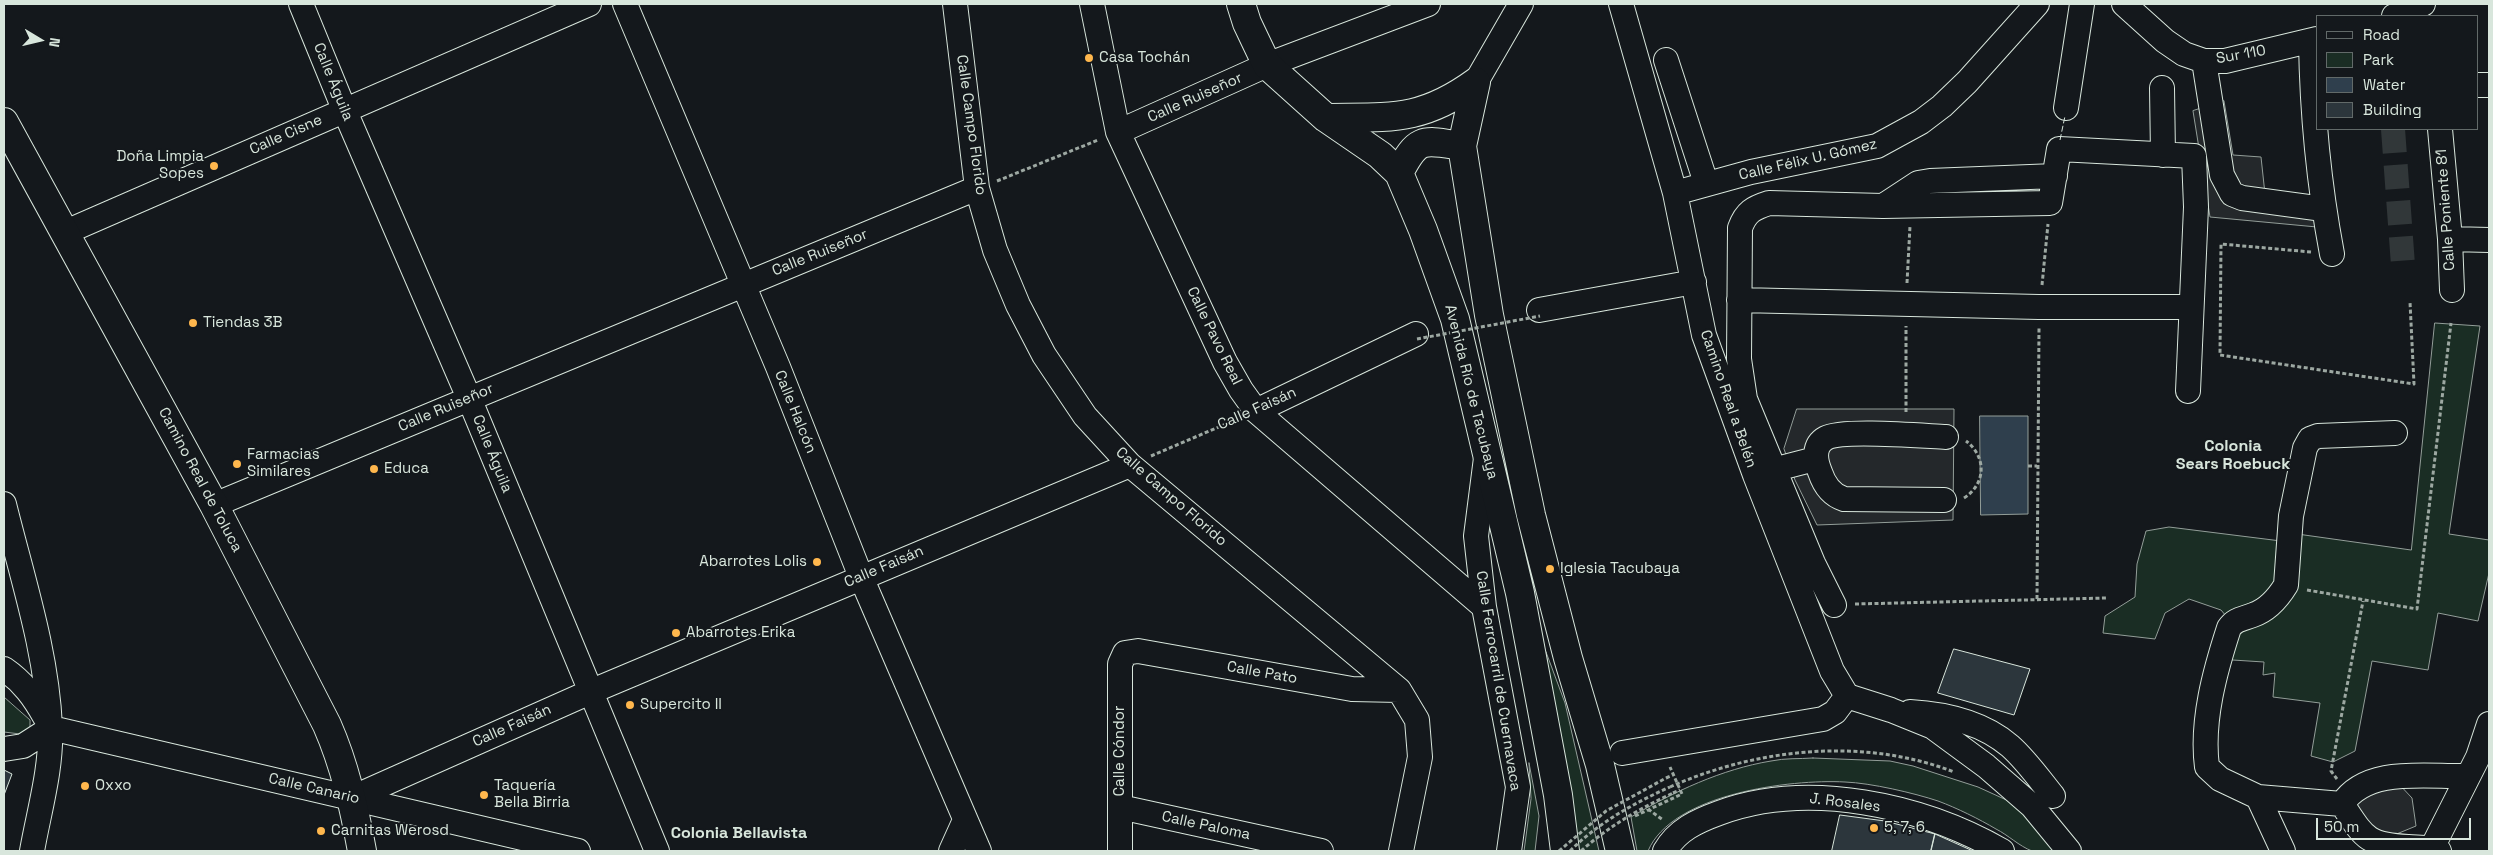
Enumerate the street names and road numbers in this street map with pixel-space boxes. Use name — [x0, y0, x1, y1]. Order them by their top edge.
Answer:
street label: Calle Águila — [309, 40, 357, 124]
street label: Sur 110 — [2215, 42, 2267, 68]
street label: Calle Campo Florido — [952, 54, 990, 196]
street label: Calle Ruiseñor — [1145, 69, 1245, 127]
street label: Calle Cisne — [247, 111, 325, 159]
street label: Calle Félix U. Gómez — [1737, 135, 1879, 185]
street label: Calle Poniente 81 — [2433, 148, 2459, 272]
street label: Calle Ruiseñor — [770, 226, 870, 280]
street label: Calle Pavo Real — [1182, 284, 1246, 388]
street label: Avenida Río de Tacubaya — [1441, 303, 1501, 481]
street label: Camino Real a Belén — [1696, 328, 1760, 470]
street label: Calle Halcón — [770, 368, 820, 456]
street label: Calle Ruiseñor — [396, 380, 496, 436]
street label: Calle Faisán — [1215, 384, 1299, 434]
street label: Camino Real de Toluca — [154, 405, 246, 555]
street label: Calle Águila — [468, 412, 516, 496]
street label: Calle Campo Florido — [1112, 444, 1230, 550]
street label: Calle Faisán — [842, 542, 926, 592]
street label: Calle Ferrocarril de Cuernavaca — [1472, 570, 1524, 792]
street label: Calle Pato — [1225, 658, 1299, 688]
street label: Calle Faisán — [470, 701, 554, 751]
street label: Calle Cóndor — [1111, 705, 1129, 797]
street label: Calle Canario — [267, 770, 361, 808]
street label: J. Rosales — [1808, 790, 1882, 816]
street label: Calle Paloma — [1160, 808, 1252, 844]

